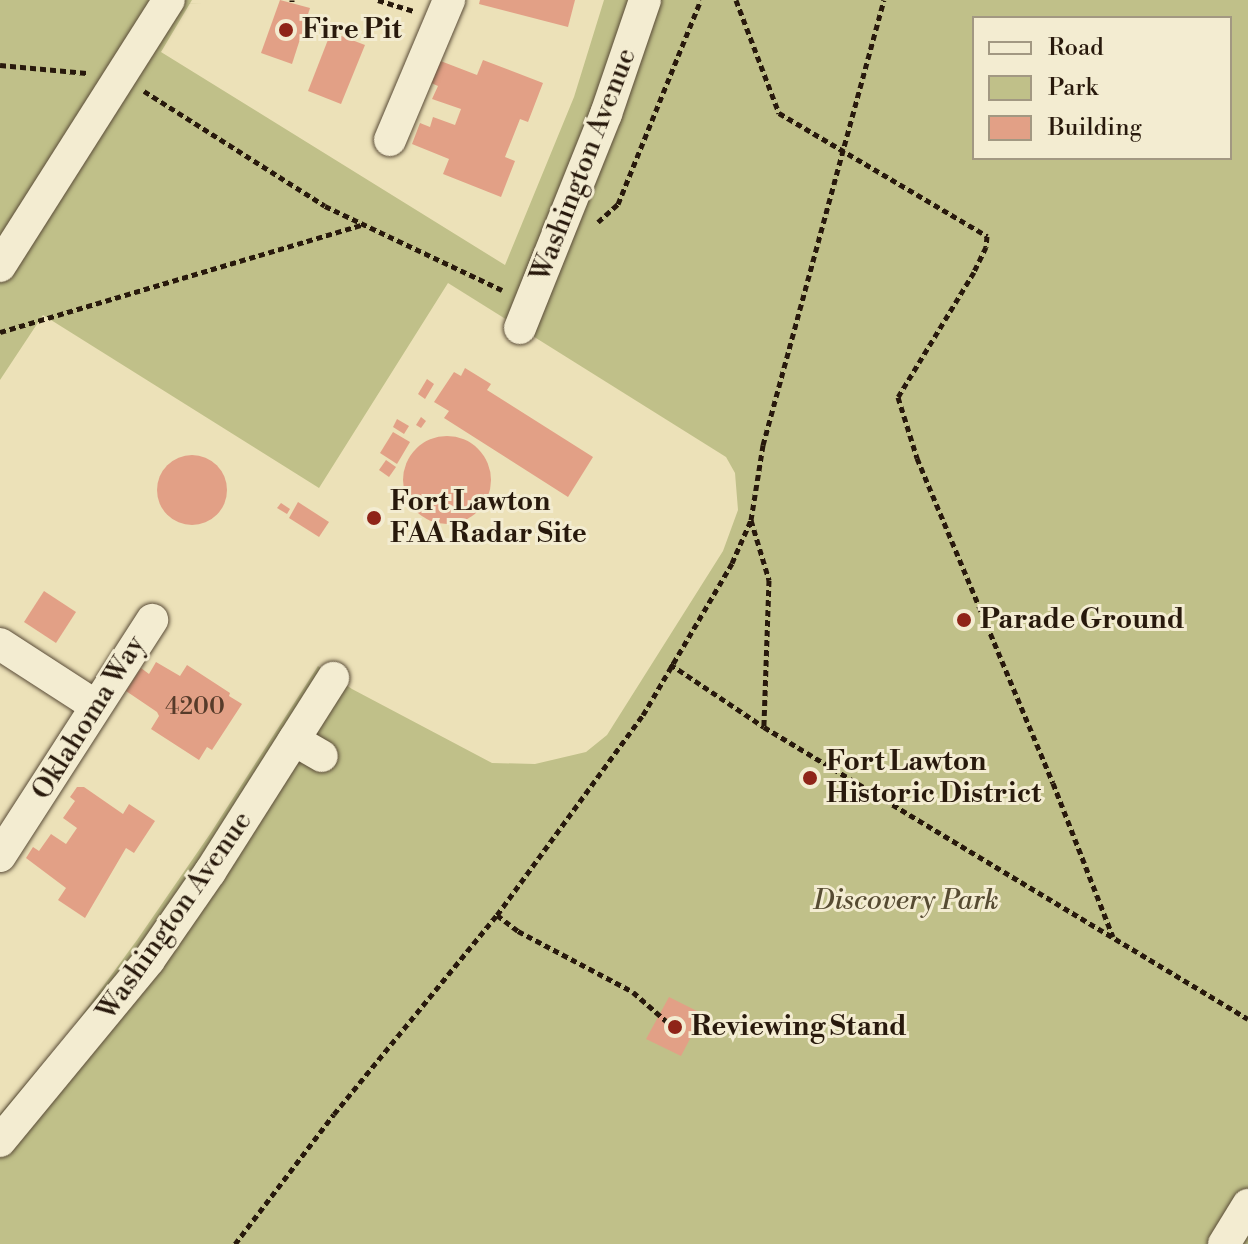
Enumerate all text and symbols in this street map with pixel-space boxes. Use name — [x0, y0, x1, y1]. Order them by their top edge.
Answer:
place label: Fire Pit — [302, 13, 402, 47]
legend — [972, 16, 1232, 160]
marker: Fire Pit — [277, 21, 295, 39]
text: Road — [1048, 33, 1104, 63]
street label: Washington Avenue — [524, 44, 644, 286]
text: Park — [1048, 73, 1098, 103]
text: Building — [1048, 113, 1142, 143]
place label: Fort Lawton FAA Radar Site — [390, 485, 587, 551]
marker: Fort Lawton FAA Radar Site — [365, 509, 383, 527]
place label: Parade Ground — [980, 603, 1184, 637]
marker: Parade Ground — [955, 611, 973, 629]
street label: Oklahoma Way — [25, 630, 153, 806]
house number: 4200 — [165, 694, 225, 722]
place label: Fort Lawton Historic District — [826, 745, 1041, 811]
marker: Fort Lawton Historic District — [801, 769, 819, 787]
street label: Washington Avenue — [90, 805, 260, 1027]
park label: Discovery Park — [813, 884, 999, 918]
place label: Reviewing Stand — [691, 1010, 907, 1044]
marker: Reviewing Stand — [666, 1018, 684, 1036]

